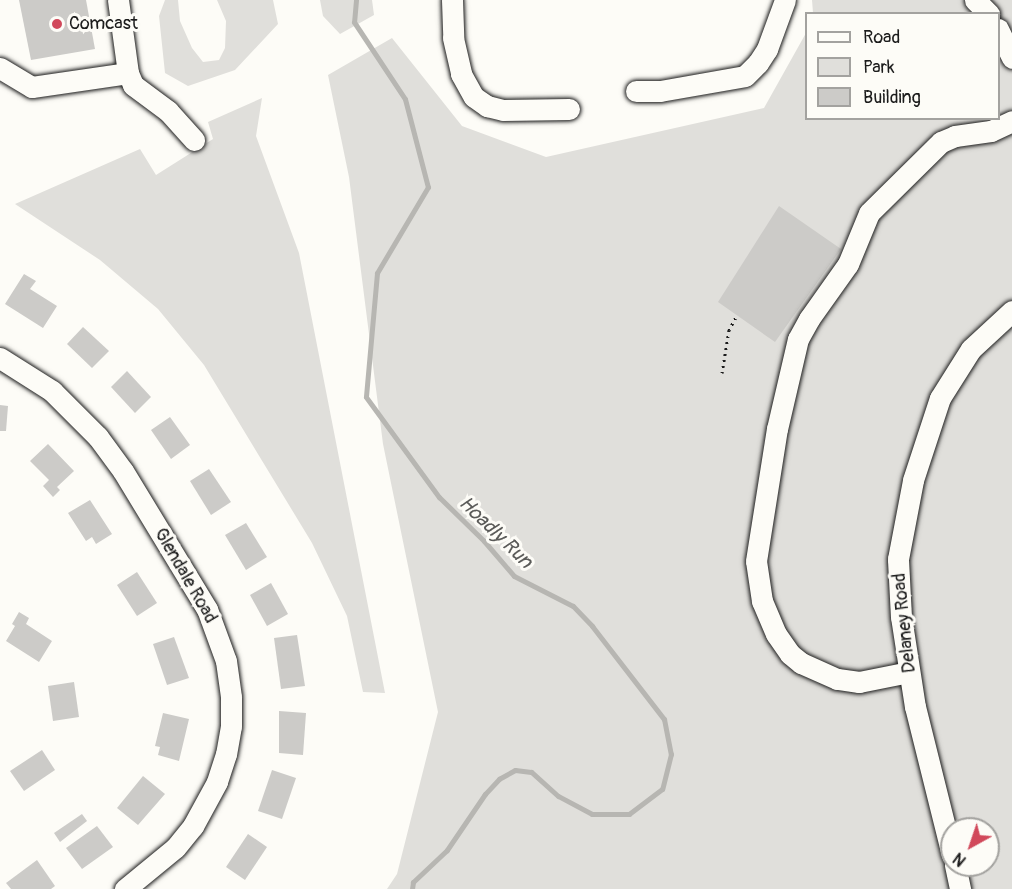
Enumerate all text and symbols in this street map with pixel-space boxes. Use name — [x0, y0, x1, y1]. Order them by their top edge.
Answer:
legend — [805, 12, 1000, 120]
place label: Comcast — [69, 13, 138, 35]
marker: Comcast — [50, 17, 64, 31]
text: Road — [863, 26, 900, 49]
text: Park — [863, 56, 895, 79]
text: Building — [863, 86, 921, 109]
water label: Hoadly Run — [454, 491, 538, 573]
street label: Glendale Road — [149, 525, 221, 627]
street label: Delaney Road — [889, 572, 921, 674]
north arrow — [940, 817, 1000, 877]
text: N — [949, 848, 970, 870]

